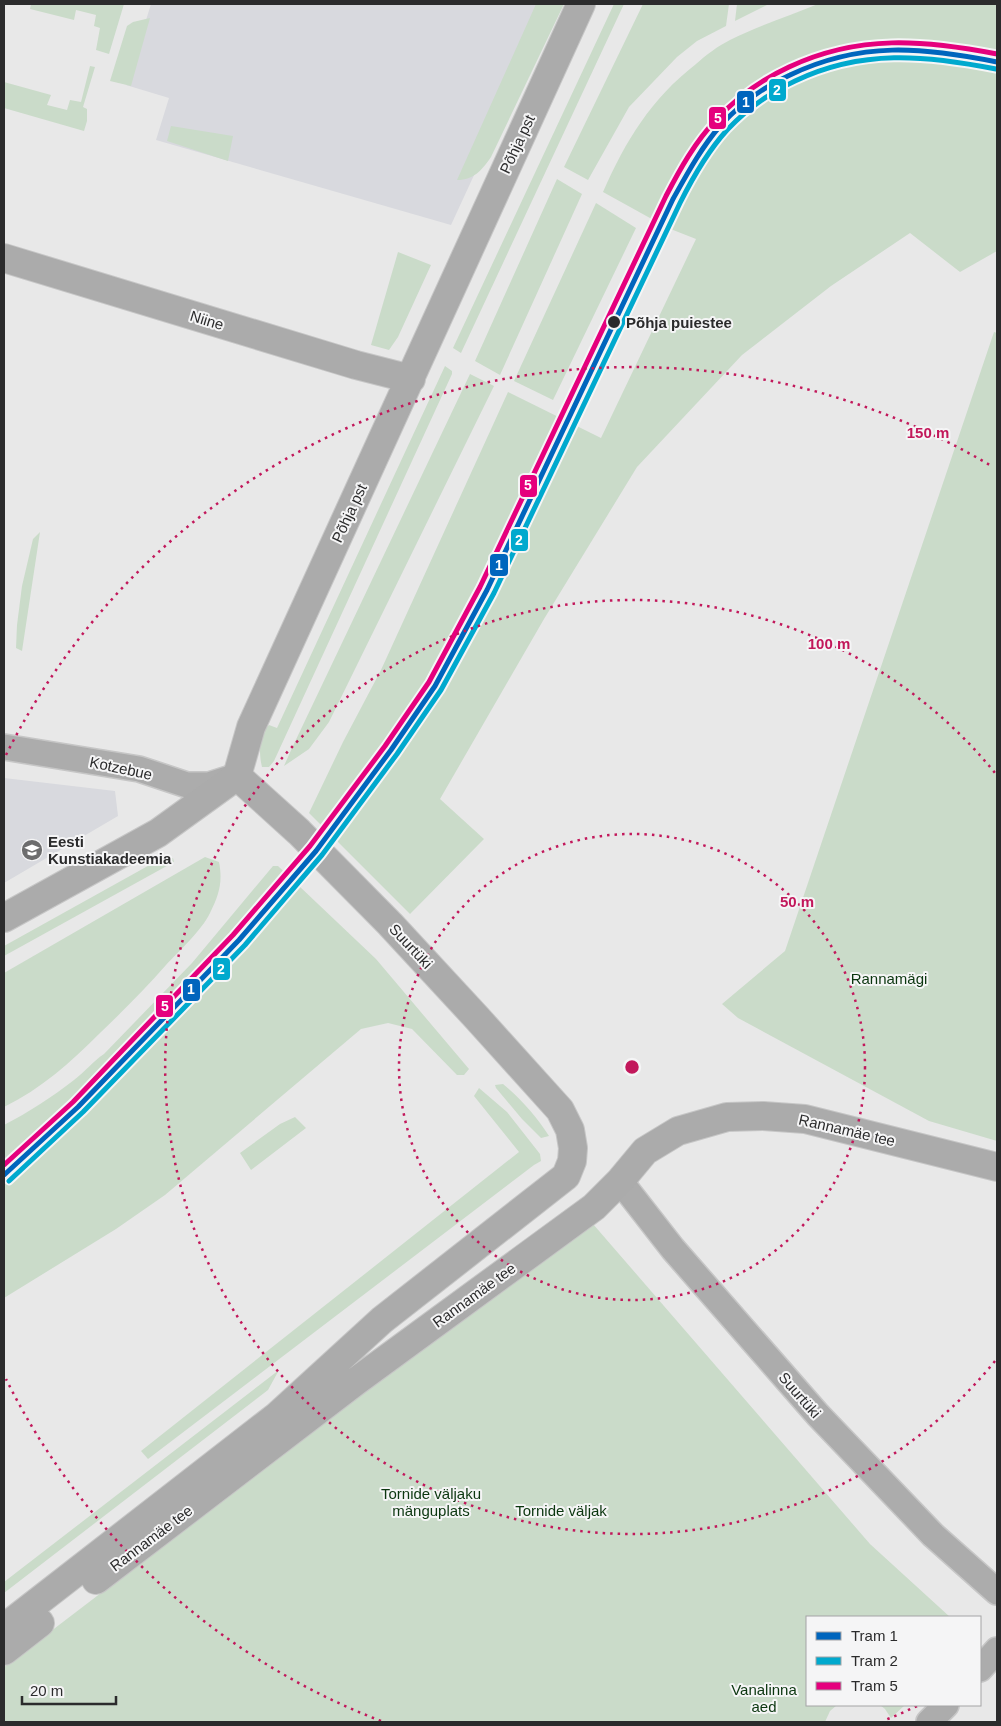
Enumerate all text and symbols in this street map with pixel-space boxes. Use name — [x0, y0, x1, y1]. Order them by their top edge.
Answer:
line badge: 2 — [768, 78, 787, 102]
text: 2 — [773, 82, 781, 98]
line badge: 1 — [736, 90, 755, 114]
text: 1 — [742, 94, 750, 110]
line badge: 5 — [708, 106, 727, 130]
text: 5 — [714, 110, 722, 126]
street label: Põhja pst — [496, 111, 538, 176]
street label: Niine — [188, 307, 226, 333]
marker: Põhja puiestee — [606, 314, 622, 330]
place label: Põhja puiestee — [626, 314, 732, 331]
text: 150 m — [907, 424, 949, 441]
line badge: 5 — [519, 474, 538, 498]
text: 5 — [524, 477, 532, 493]
street label: Põhja pst — [328, 480, 370, 545]
line badge: 2 — [510, 528, 529, 552]
text: 2 — [515, 532, 523, 548]
line badge: 1 — [489, 553, 509, 577]
text: 1 — [495, 557, 503, 573]
text: 100 m — [808, 635, 850, 652]
street label: Kotzebue — [88, 753, 154, 783]
place label: Eesti Kunstiakadeemia — [48, 833, 172, 867]
school or university icon: Eesti Kunstiakadeemia — [20, 838, 44, 862]
text: 50 m — [780, 893, 814, 910]
street label: Suurtüki — [386, 920, 436, 972]
line badge: 2 — [212, 957, 231, 981]
text: 2 — [217, 961, 225, 977]
park label: Rannamägi — [851, 970, 927, 987]
line badge: 1 — [182, 978, 201, 1002]
text: 1 — [187, 981, 195, 997]
line badge: 5 — [155, 994, 174, 1018]
text: 5 — [161, 998, 169, 1014]
centre of rings — [623, 1058, 641, 1076]
street label: Rannamäe tee — [797, 1111, 897, 1149]
street label: Rannamäe tee — [429, 1259, 519, 1331]
street label: Suurtüki — [776, 1369, 824, 1421]
park label: Tornide väljaku mänguplats — [381, 1485, 481, 1519]
street label: Rannamäe tee — [107, 1502, 195, 1574]
park label: Tornide väljak — [515, 1502, 607, 1519]
legend — [806, 1616, 981, 1706]
text: Tram 1 — [851, 1627, 898, 1644]
text: Tram 2 — [851, 1652, 898, 1669]
scale bar — [22, 1674, 116, 1706]
text: Tram 5 — [851, 1677, 898, 1694]
park label: Vanalinna aed — [731, 1681, 797, 1715]
text: 20 m — [30, 1682, 63, 1699]

